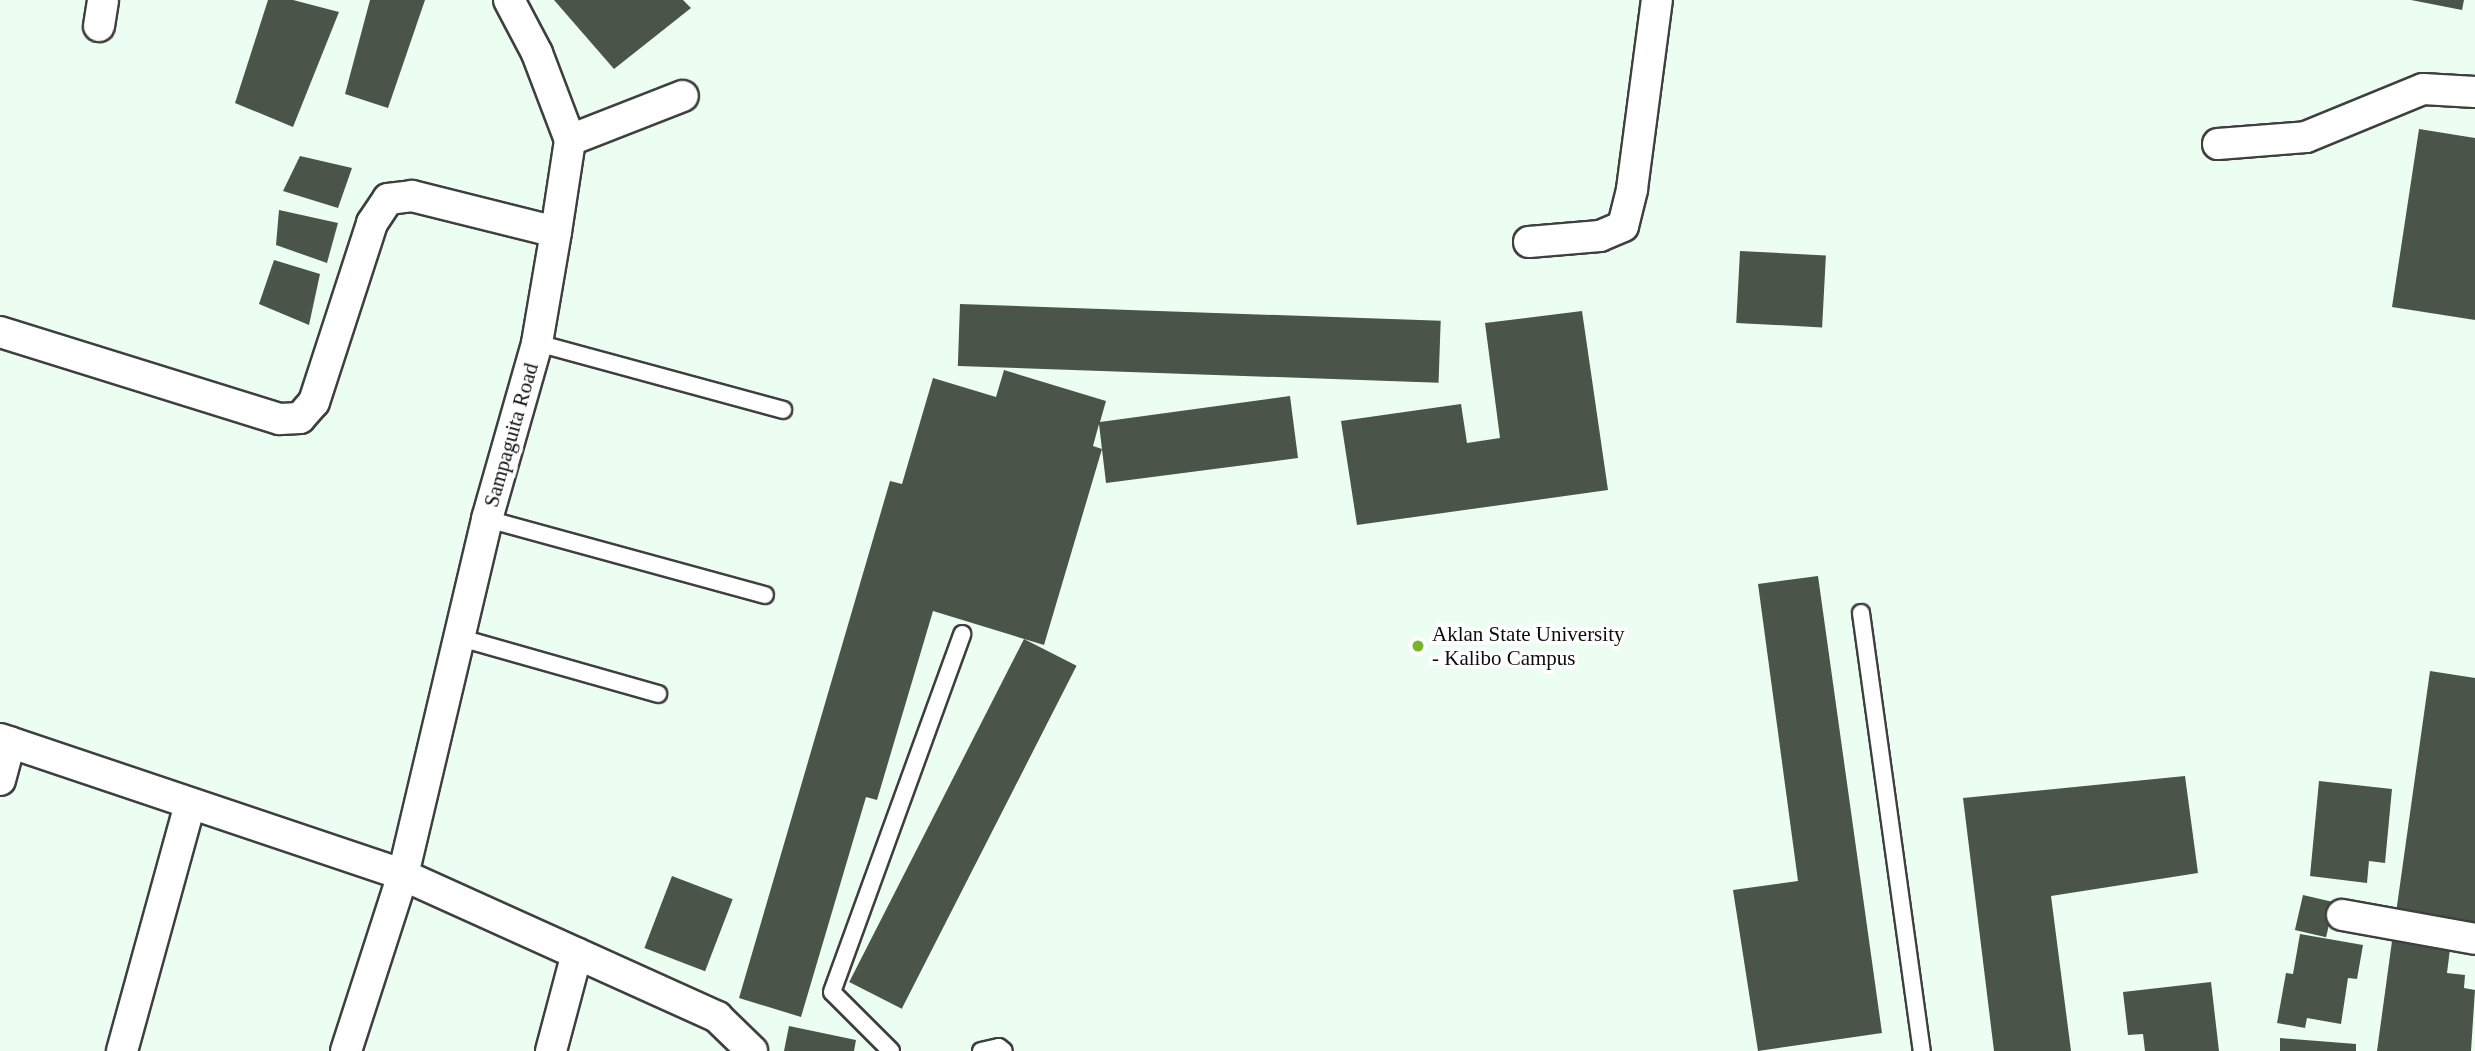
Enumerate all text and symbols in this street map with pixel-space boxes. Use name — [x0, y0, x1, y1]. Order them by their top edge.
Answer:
street label: Sampaguita Road — [478, 360, 544, 510]
place label: Aklan State University - Kalibo Campus — [1432, 621, 1624, 671]
marker: Aklan State University - Kalibo Campus — [1410, 638, 1426, 654]

